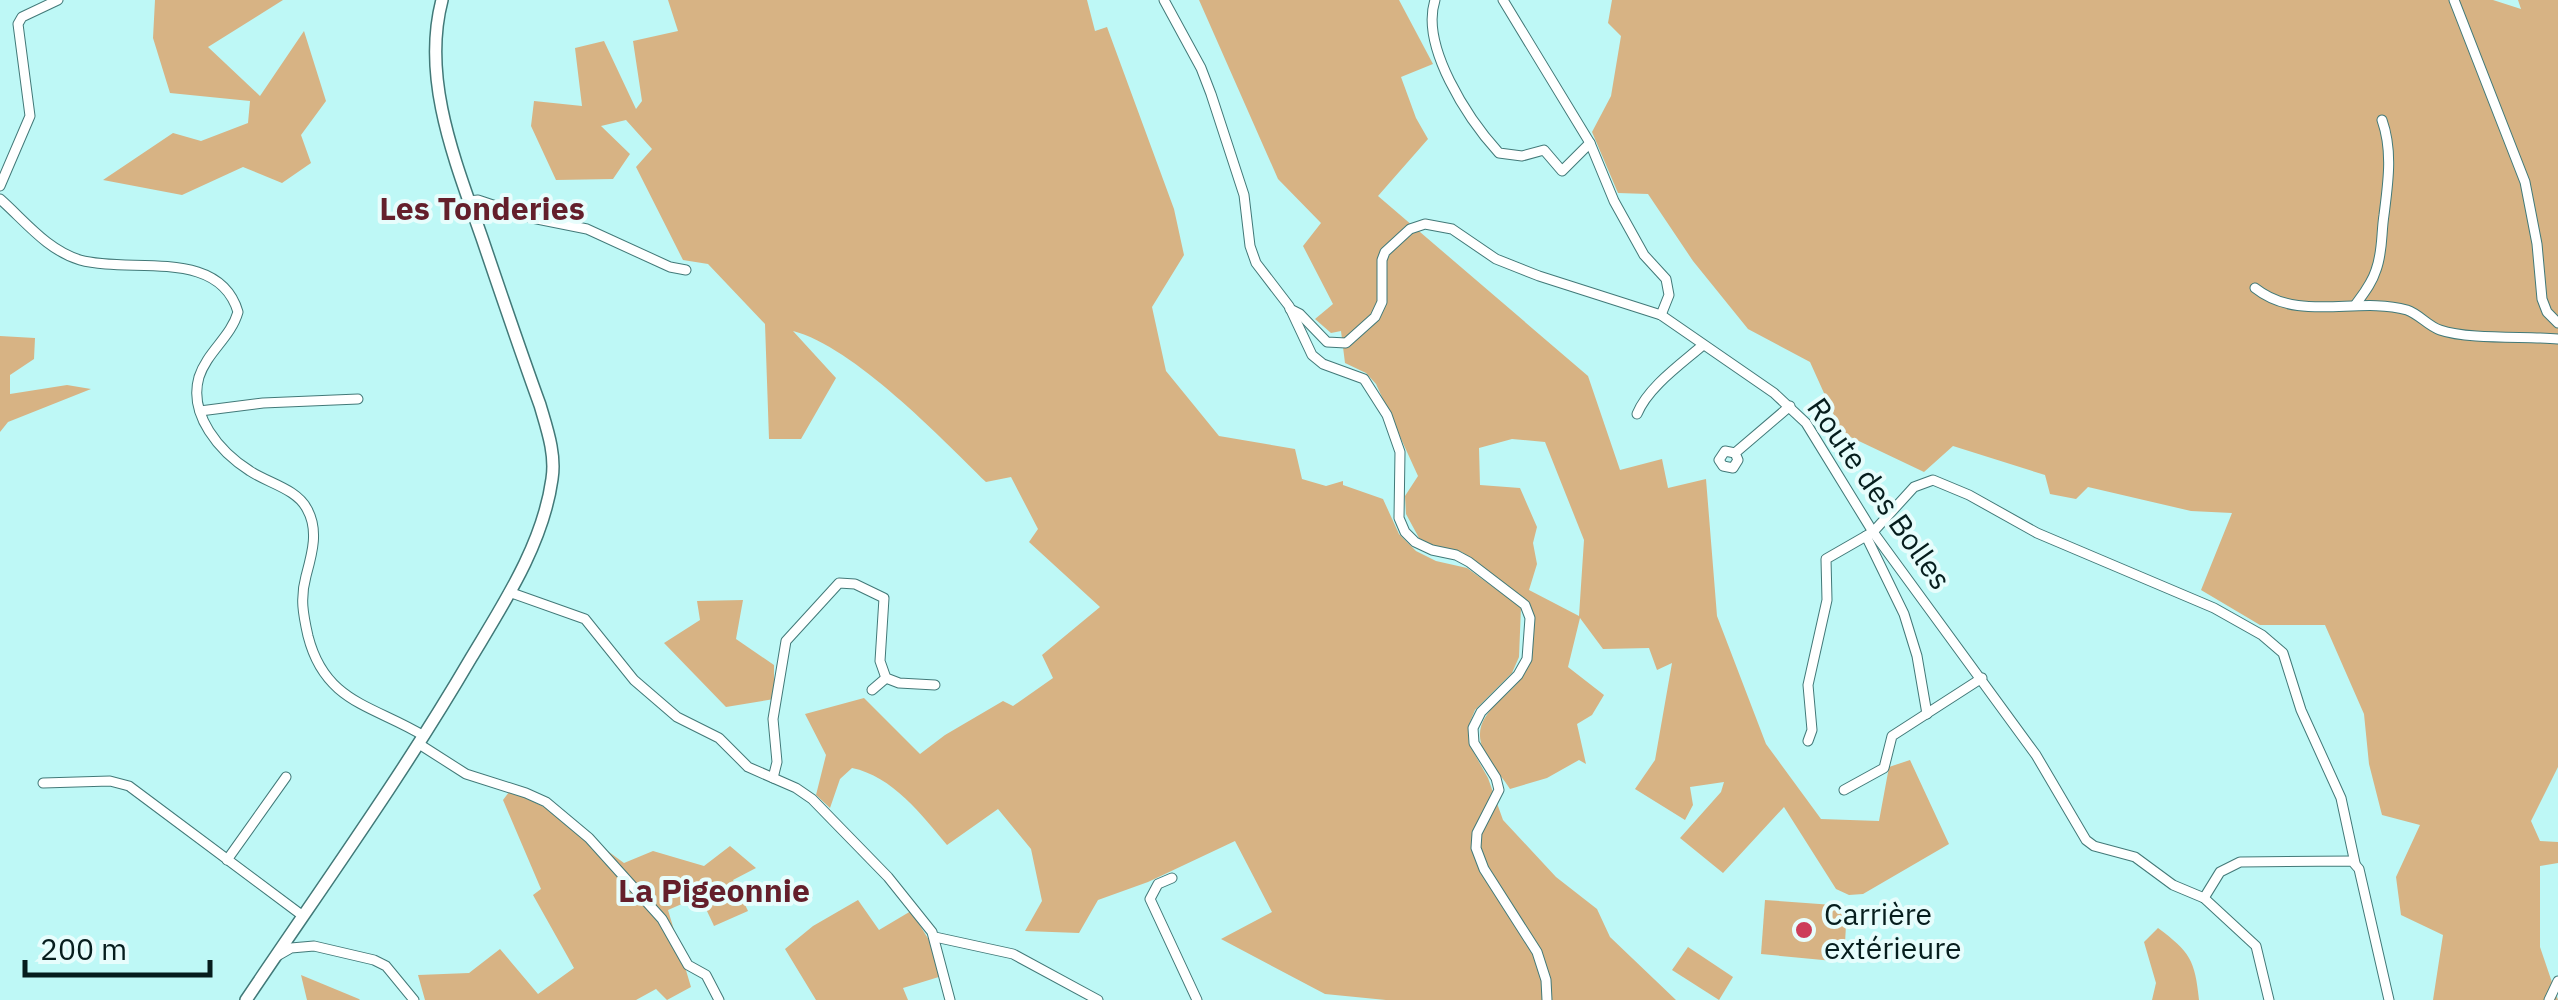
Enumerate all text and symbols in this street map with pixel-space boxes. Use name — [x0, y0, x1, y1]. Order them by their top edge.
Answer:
district label: Les Tonderies — [379, 187, 585, 229]
street label: Route des Bolles — [1799, 389, 1961, 597]
district label: La Pigeonnie — [618, 869, 810, 911]
place label: Carrière extérieure — [1824, 894, 1962, 967]
scale bar — [25, 915, 210, 977]
marker: Carrière extérieure — [1793, 919, 1815, 941]
text: 200 m — [40, 929, 127, 968]

